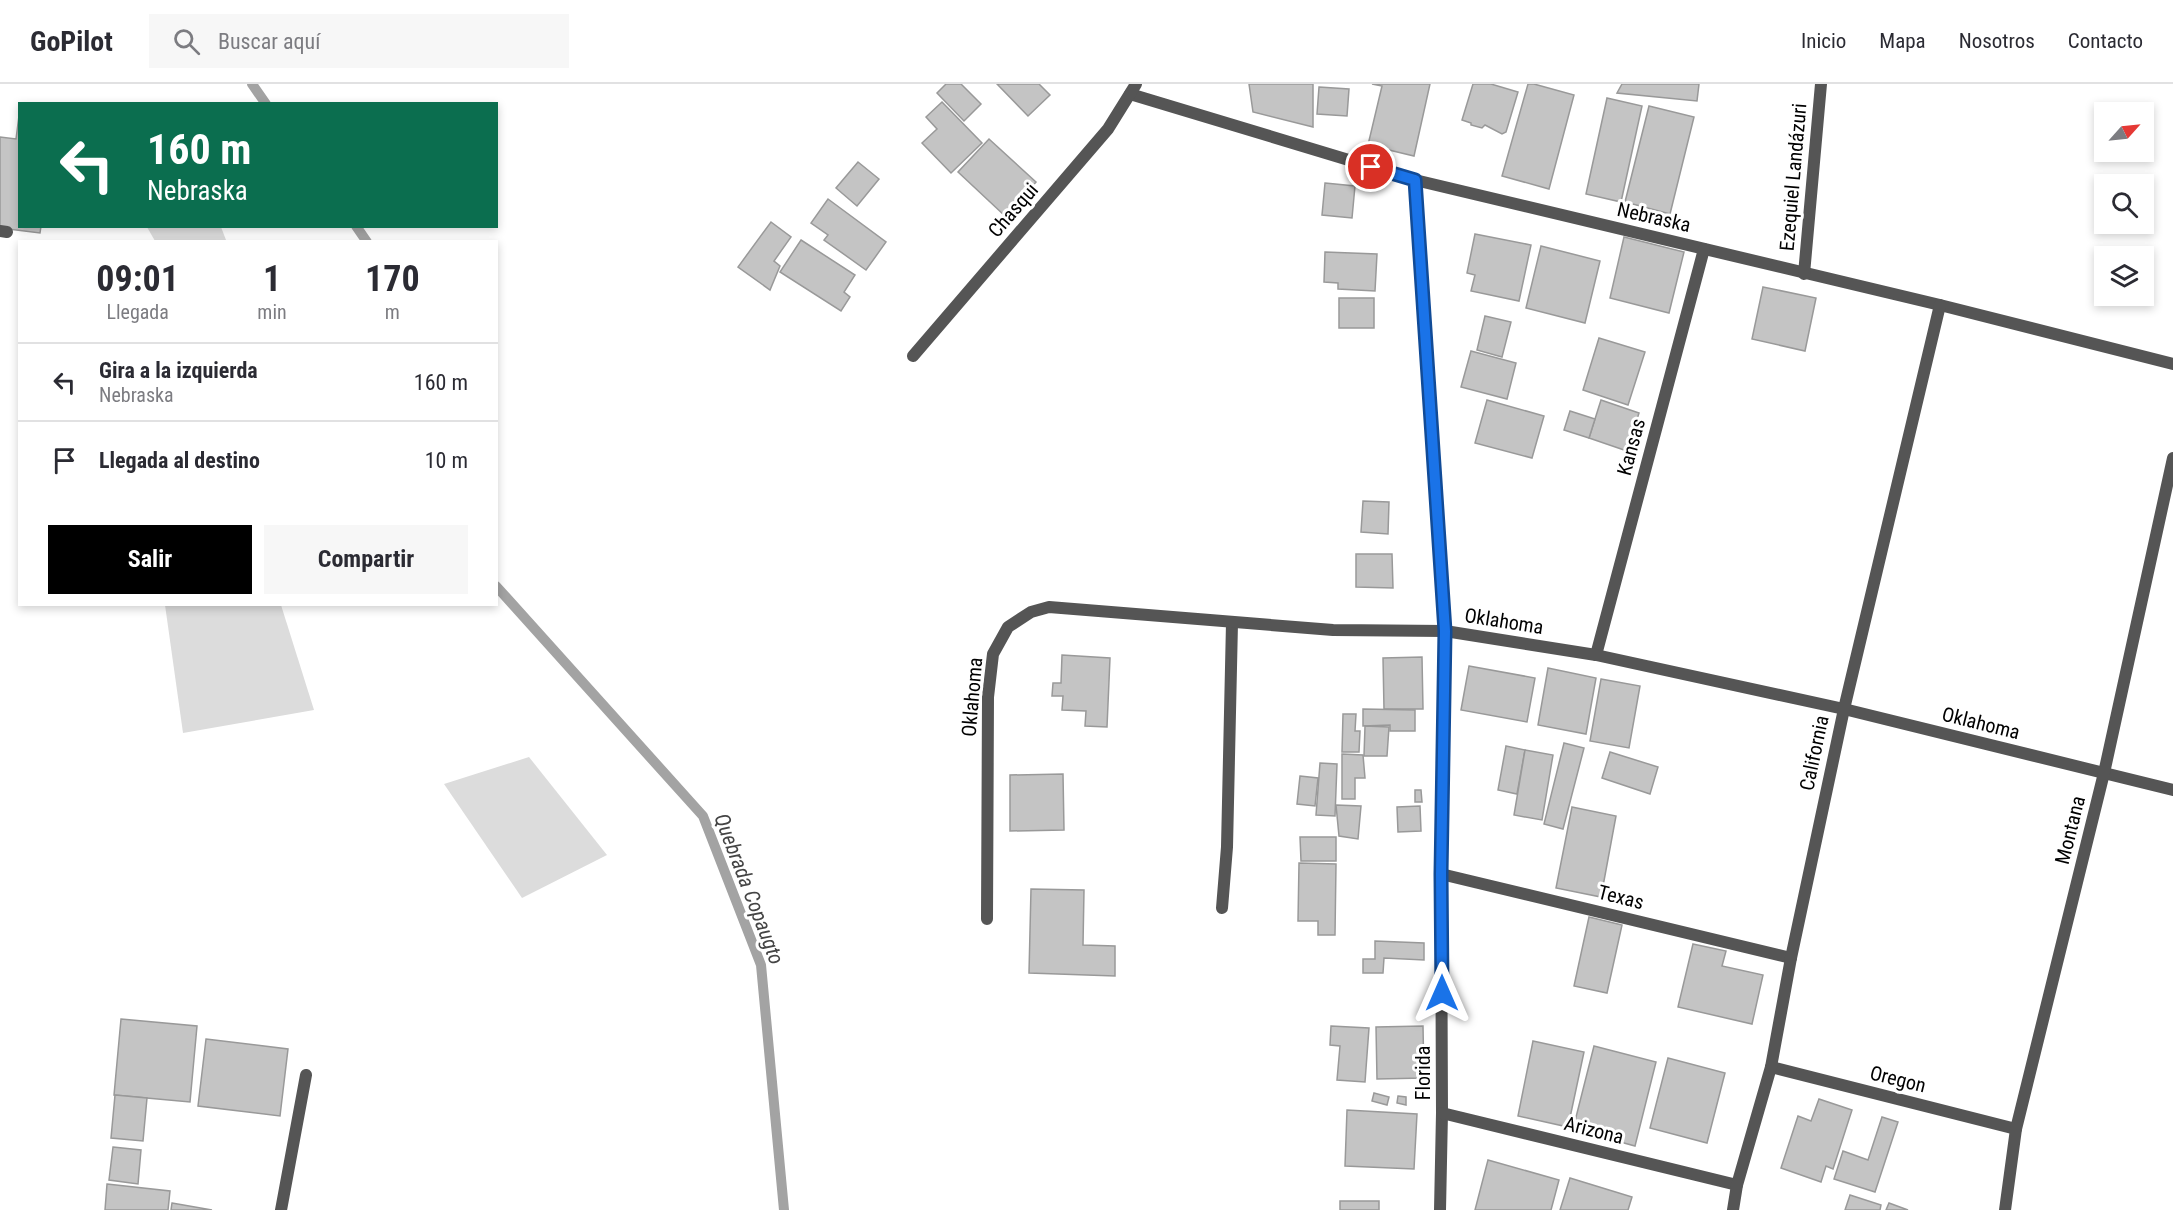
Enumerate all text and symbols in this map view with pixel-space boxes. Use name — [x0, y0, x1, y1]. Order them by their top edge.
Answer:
search box — [149, 14, 569, 68]
text: GoPilot — [30, 25, 113, 58]
icon: search — [170, 25, 203, 58]
text: Buscar aquí — [218, 29, 320, 54]
text: Inicio — [1801, 29, 1846, 53]
text: Mapa — [1879, 29, 1926, 53]
text: Nosotros — [1959, 29, 2035, 53]
text: Contacto — [2068, 29, 2143, 53]
street label: Ezequiel Landázuri — [1775, 102, 1811, 252]
north arrow — [2094, 102, 2154, 162]
map controls — [2094, 102, 2154, 306]
text: 160 m — [147, 125, 252, 174]
icon: left — [48, 126, 126, 204]
pin — [1345, 141, 1396, 192]
icon: arrive — [1354, 150, 1387, 183]
button: search — [2094, 174, 2154, 234]
text: Nebraska — [147, 175, 248, 207]
street label: Chasqui — [983, 178, 1043, 242]
street label: Nebraska — [1615, 197, 1693, 237]
button: layers — [2094, 246, 2154, 306]
text: 09:01 — [96, 258, 179, 300]
text: 1 — [263, 258, 281, 300]
text: 170 — [365, 258, 420, 300]
text: Llegada — [106, 300, 169, 324]
text: min — [257, 300, 287, 324]
text: m — [385, 300, 400, 324]
text: Gira a la izquierda — [99, 358, 258, 383]
icon: left — [48, 366, 81, 399]
text: 160 m — [414, 370, 468, 395]
text: Nebraska — [99, 383, 174, 407]
street label: Kansas — [1612, 416, 1650, 478]
icon: arrive — [48, 444, 81, 477]
text: Llegada al destino — [99, 448, 260, 473]
text: 10 m — [425, 448, 468, 473]
button: Salir — [48, 525, 252, 594]
button: Compartir — [264, 525, 468, 594]
street label: Oklahoma — [1463, 603, 1545, 639]
street label: Oklahoma — [957, 656, 987, 738]
street label: Oklahoma — [1940, 702, 2022, 744]
street label: California — [1794, 713, 1834, 793]
street label: Montana — [2050, 793, 2090, 867]
water label: Quebrada Copaugto — [709, 810, 789, 968]
street label: Texas — [1596, 880, 1646, 914]
position arrow — [1410, 961, 1474, 1025]
street label: Florida — [1411, 1046, 1435, 1100]
street label: Oregon — [1867, 1060, 1929, 1098]
street label: Arizona — [1562, 1111, 1626, 1149]

